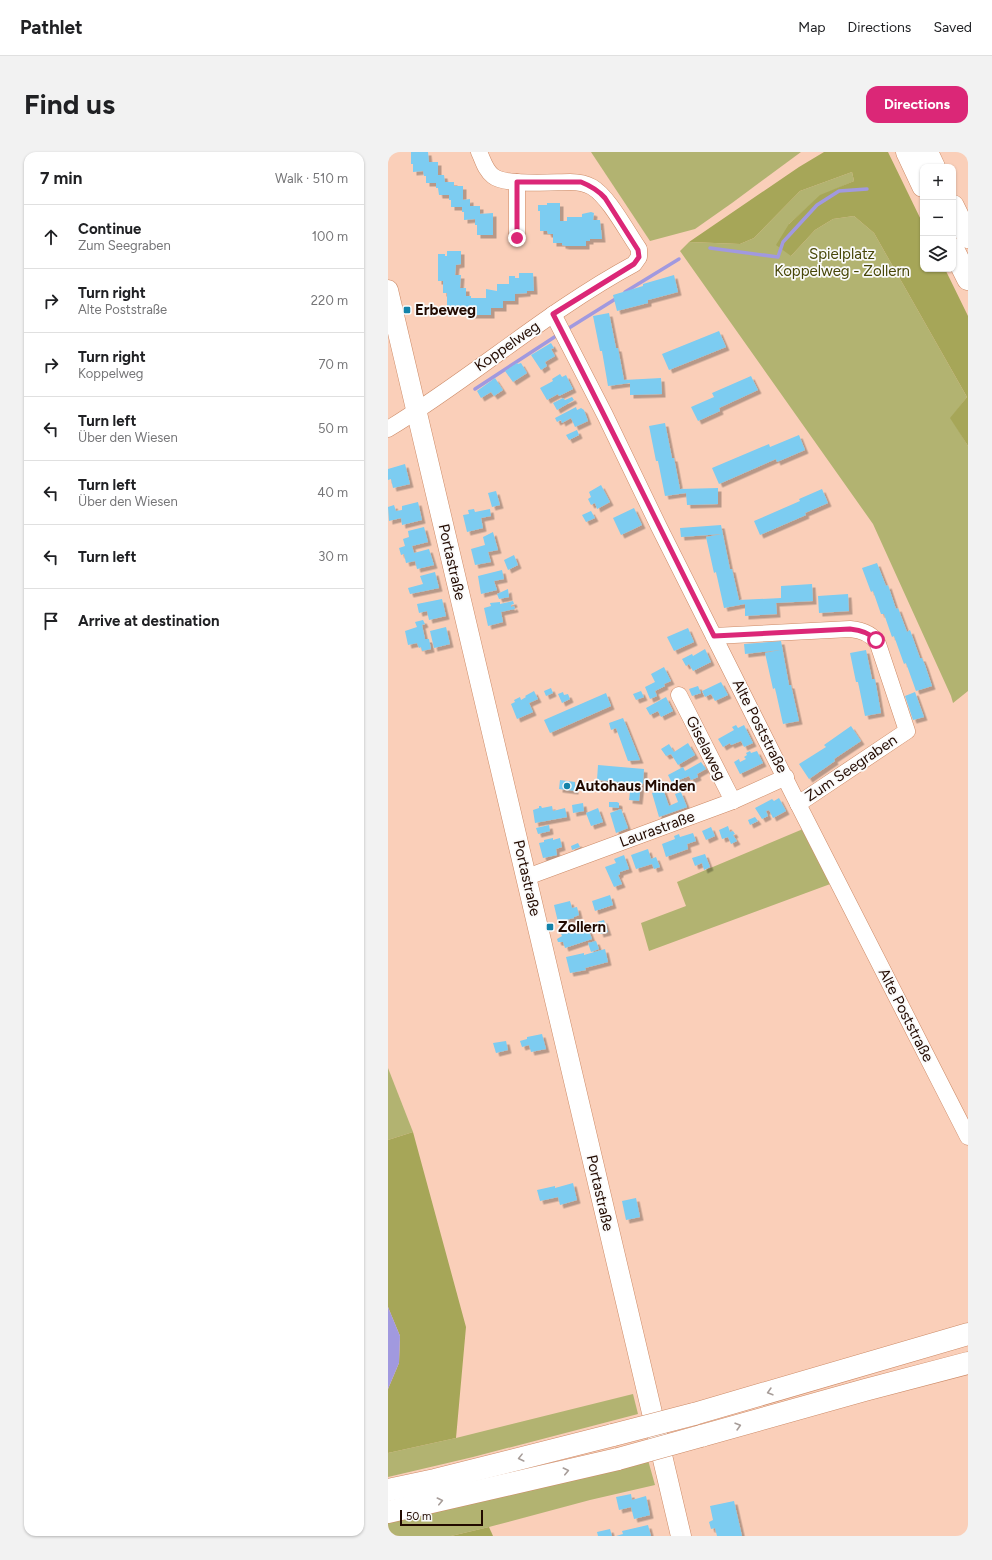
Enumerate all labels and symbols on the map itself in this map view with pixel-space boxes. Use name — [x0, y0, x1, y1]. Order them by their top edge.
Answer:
route end — [508, 229, 526, 247]
park label: Spielplatz Koppelweg - Zollern — [774, 245, 910, 280]
place label: Erbeweg — [415, 301, 476, 319]
marker: Erbeweg — [402, 305, 412, 315]
street label: Koppelweg — [471, 317, 543, 375]
street label: Portastraße — [434, 522, 470, 602]
route start — [867, 631, 885, 649]
street label: Alte Poststraße — [729, 676, 791, 776]
street label: Giselaweg — [682, 713, 730, 783]
street label: Zum Seegraben — [802, 731, 900, 805]
place label: Autohaus Minden — [575, 777, 696, 795]
marker: Autohaus Minden — [562, 781, 572, 791]
street label: Laurastraße — [617, 807, 697, 851]
street label: Portastraße — [509, 838, 545, 918]
place label: Zollern — [558, 918, 606, 936]
marker: Zollern — [545, 922, 555, 932]
street label: Alte Poststraße — [875, 965, 937, 1065]
street label: Portastraße — [582, 1153, 618, 1233]
one-way arrow — [767, 1387, 774, 1396]
one-way arrow — [735, 1422, 742, 1430]
one-way arrow — [518, 1454, 524, 1462]
one-way arrow — [562, 1467, 569, 1476]
one-way arrow — [437, 1497, 443, 1505]
scale bar — [400, 1508, 483, 1527]

